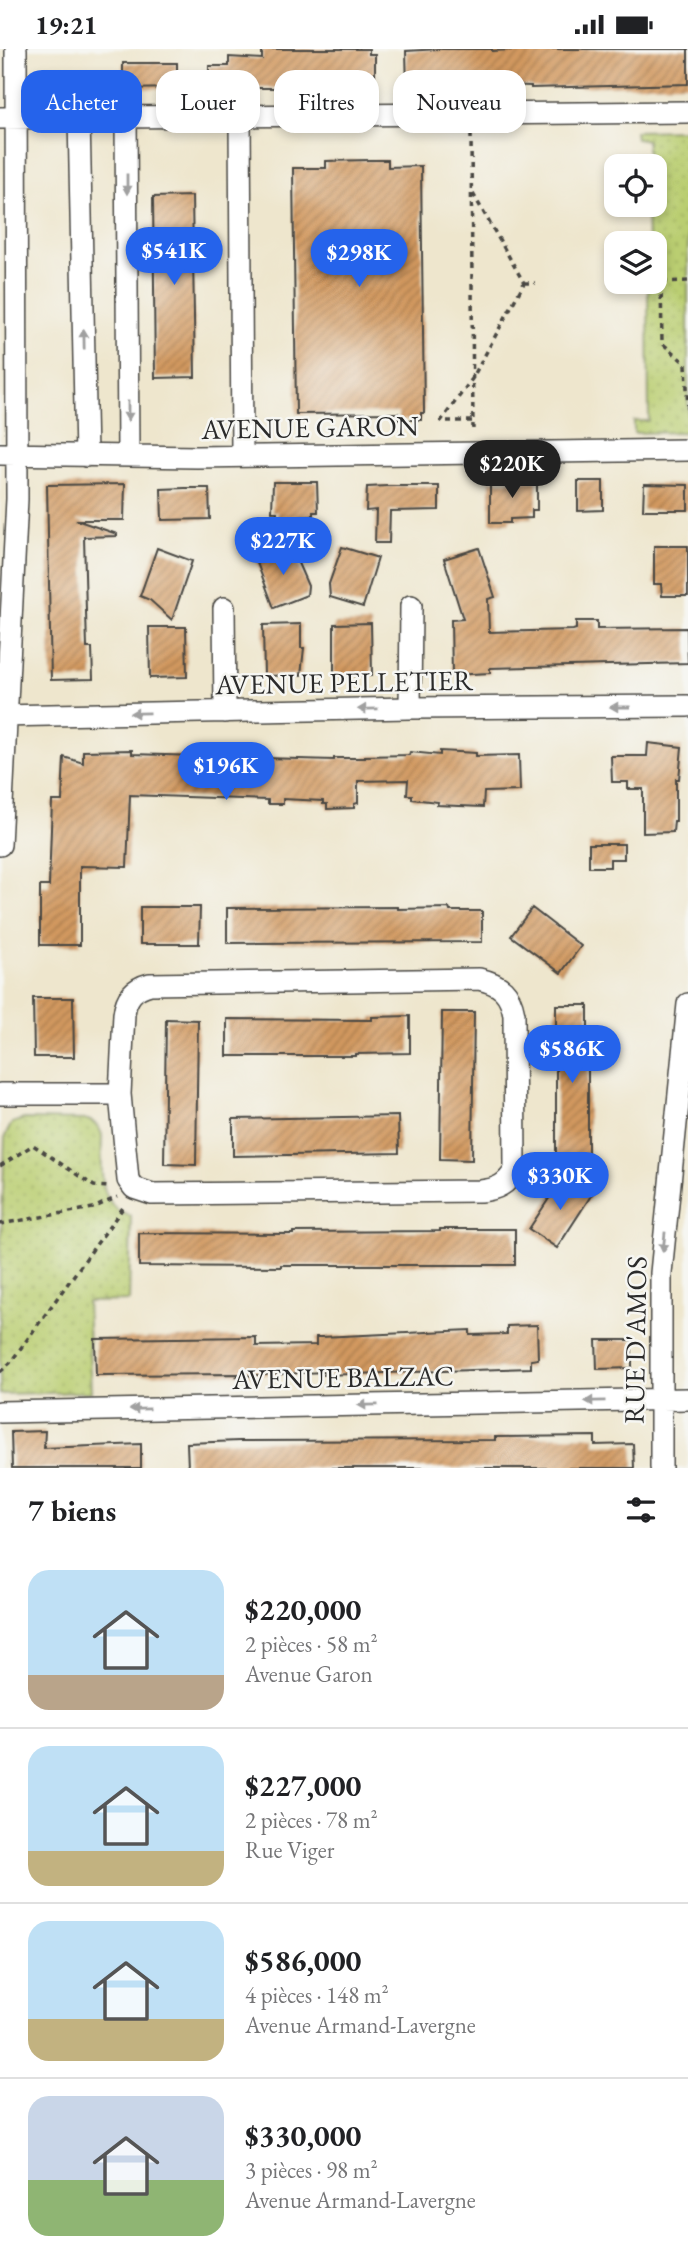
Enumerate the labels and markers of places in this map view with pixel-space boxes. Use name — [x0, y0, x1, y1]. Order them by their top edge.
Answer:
pin: $541K — [125, 227, 223, 287]
pin: $298K — [310, 229, 408, 289]
pin: $220K — [463, 441, 561, 500]
pin: $227K — [234, 517, 332, 577]
pin: $196K — [177, 743, 275, 802]
pin: $586K — [523, 1025, 621, 1085]
pin: $330K — [511, 1153, 609, 1212]

